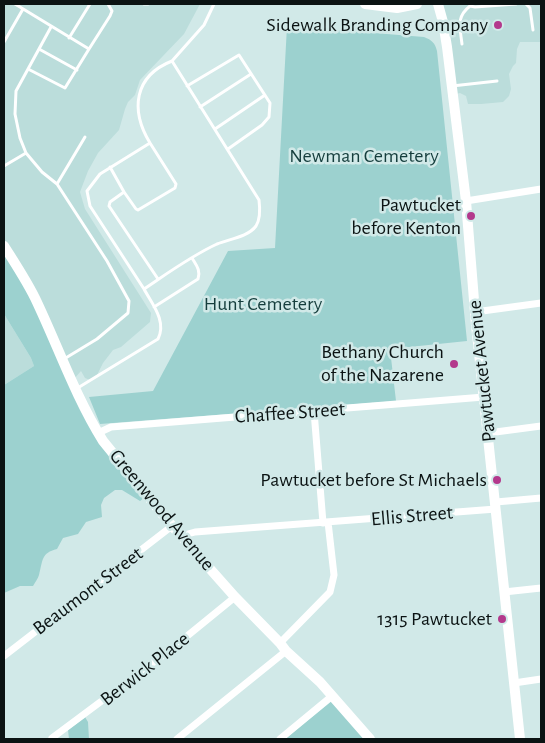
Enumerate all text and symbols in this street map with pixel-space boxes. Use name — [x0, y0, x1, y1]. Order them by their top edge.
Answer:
place label: Sidewalk Branding Company — [266, 13, 488, 37]
marker: Sidewalk Branding Company — [492, 19, 504, 31]
park label: Newman Cemetery — [289, 144, 439, 168]
place label: Pawtucket before Kenton — [351, 193, 461, 240]
marker: Pawtucket before Kenton — [465, 210, 477, 222]
park label: Hunt Cemetery — [204, 292, 322, 316]
street label: Pawtucket Avenue — [463, 299, 501, 443]
place label: Bethany Church of the Nazarene — [321, 340, 444, 387]
marker: Bethany Church of the Nazarene — [448, 358, 460, 370]
street label: Chaffee Street — [234, 397, 346, 429]
street label: Greenwood Avenue — [104, 444, 220, 576]
place label: Pawtucket before St Michaels — [260, 468, 487, 492]
marker: Pawtucket before St Michaels — [491, 474, 503, 486]
street label: Ellis Street — [370, 500, 454, 532]
street label: Beaumont Street — [28, 542, 148, 640]
place label: 1315 Pawtucket — [377, 607, 492, 631]
marker: 1315 Pawtucket — [496, 613, 508, 625]
street label: Berwick Place — [96, 627, 194, 711]

